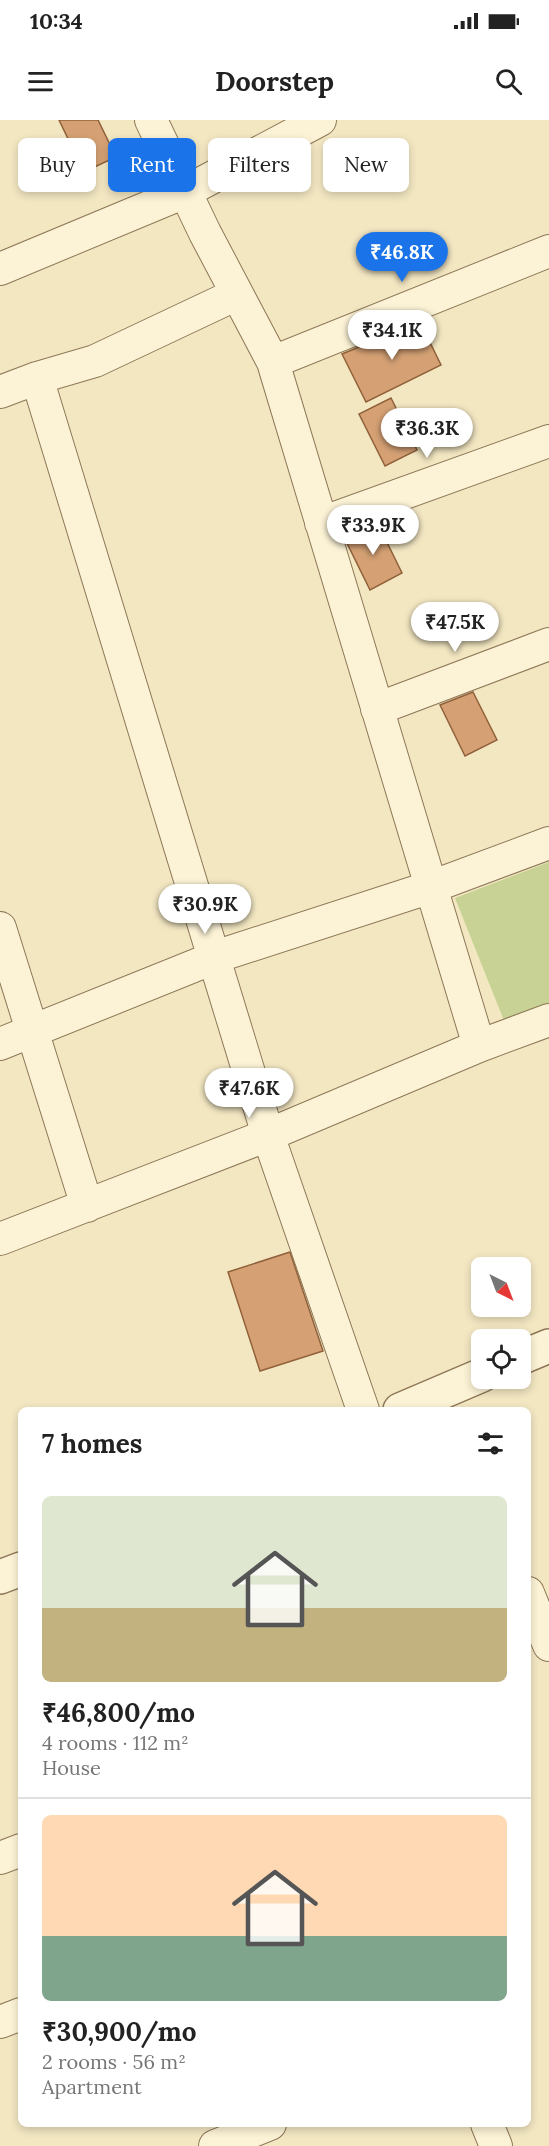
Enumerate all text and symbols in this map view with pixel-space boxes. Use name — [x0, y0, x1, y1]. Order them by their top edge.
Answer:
text: 10:34 — [30, 7, 83, 35]
text: Doorstep — [215, 64, 334, 98]
icon: menu — [24, 65, 57, 98]
icon: search — [492, 65, 525, 98]
chip: Buy — [18, 138, 96, 192]
chip: Rent — [108, 138, 196, 192]
chip: Filters — [208, 138, 311, 192]
chip: New — [323, 138, 409, 192]
pin: ₹46.8K — [353, 232, 451, 283]
text: ₹46.8K — [370, 239, 434, 264]
pin: ₹34.1K — [343, 310, 441, 361]
text: ₹34.1K — [362, 317, 422, 342]
pin: ₹36.3K — [378, 408, 476, 459]
text: ₹36.3K — [395, 415, 459, 440]
pin: ₹33.9K — [324, 505, 422, 556]
text: ₹33.9K — [341, 512, 405, 537]
pin: ₹47.5K — [406, 602, 504, 653]
text: ₹47.5K — [425, 609, 485, 634]
pin: ₹30.9K — [156, 884, 254, 935]
text: ₹30.9K — [172, 891, 238, 916]
pin: ₹47.6K — [200, 1068, 298, 1119]
text: ₹47.6K — [219, 1075, 279, 1100]
north arrow — [471, 1257, 531, 1317]
map controls — [471, 1257, 531, 1389]
button: locate — [471, 1329, 531, 1389]
text: 7 homes — [42, 1427, 142, 1460]
icon: filters — [474, 1427, 507, 1460]
icon: home — [221, 1535, 329, 1643]
text: ₹46,800/mo — [42, 1696, 195, 1729]
text: 4 rooms · 112 m² — [42, 1730, 189, 1755]
text: House — [42, 1755, 101, 1780]
icon: home — [221, 1854, 329, 1962]
text: ₹30,900/mo — [42, 2015, 196, 2048]
text: 2 rooms · 56 m² — [42, 2049, 186, 2074]
text: Apartment — [42, 2074, 142, 2099]

